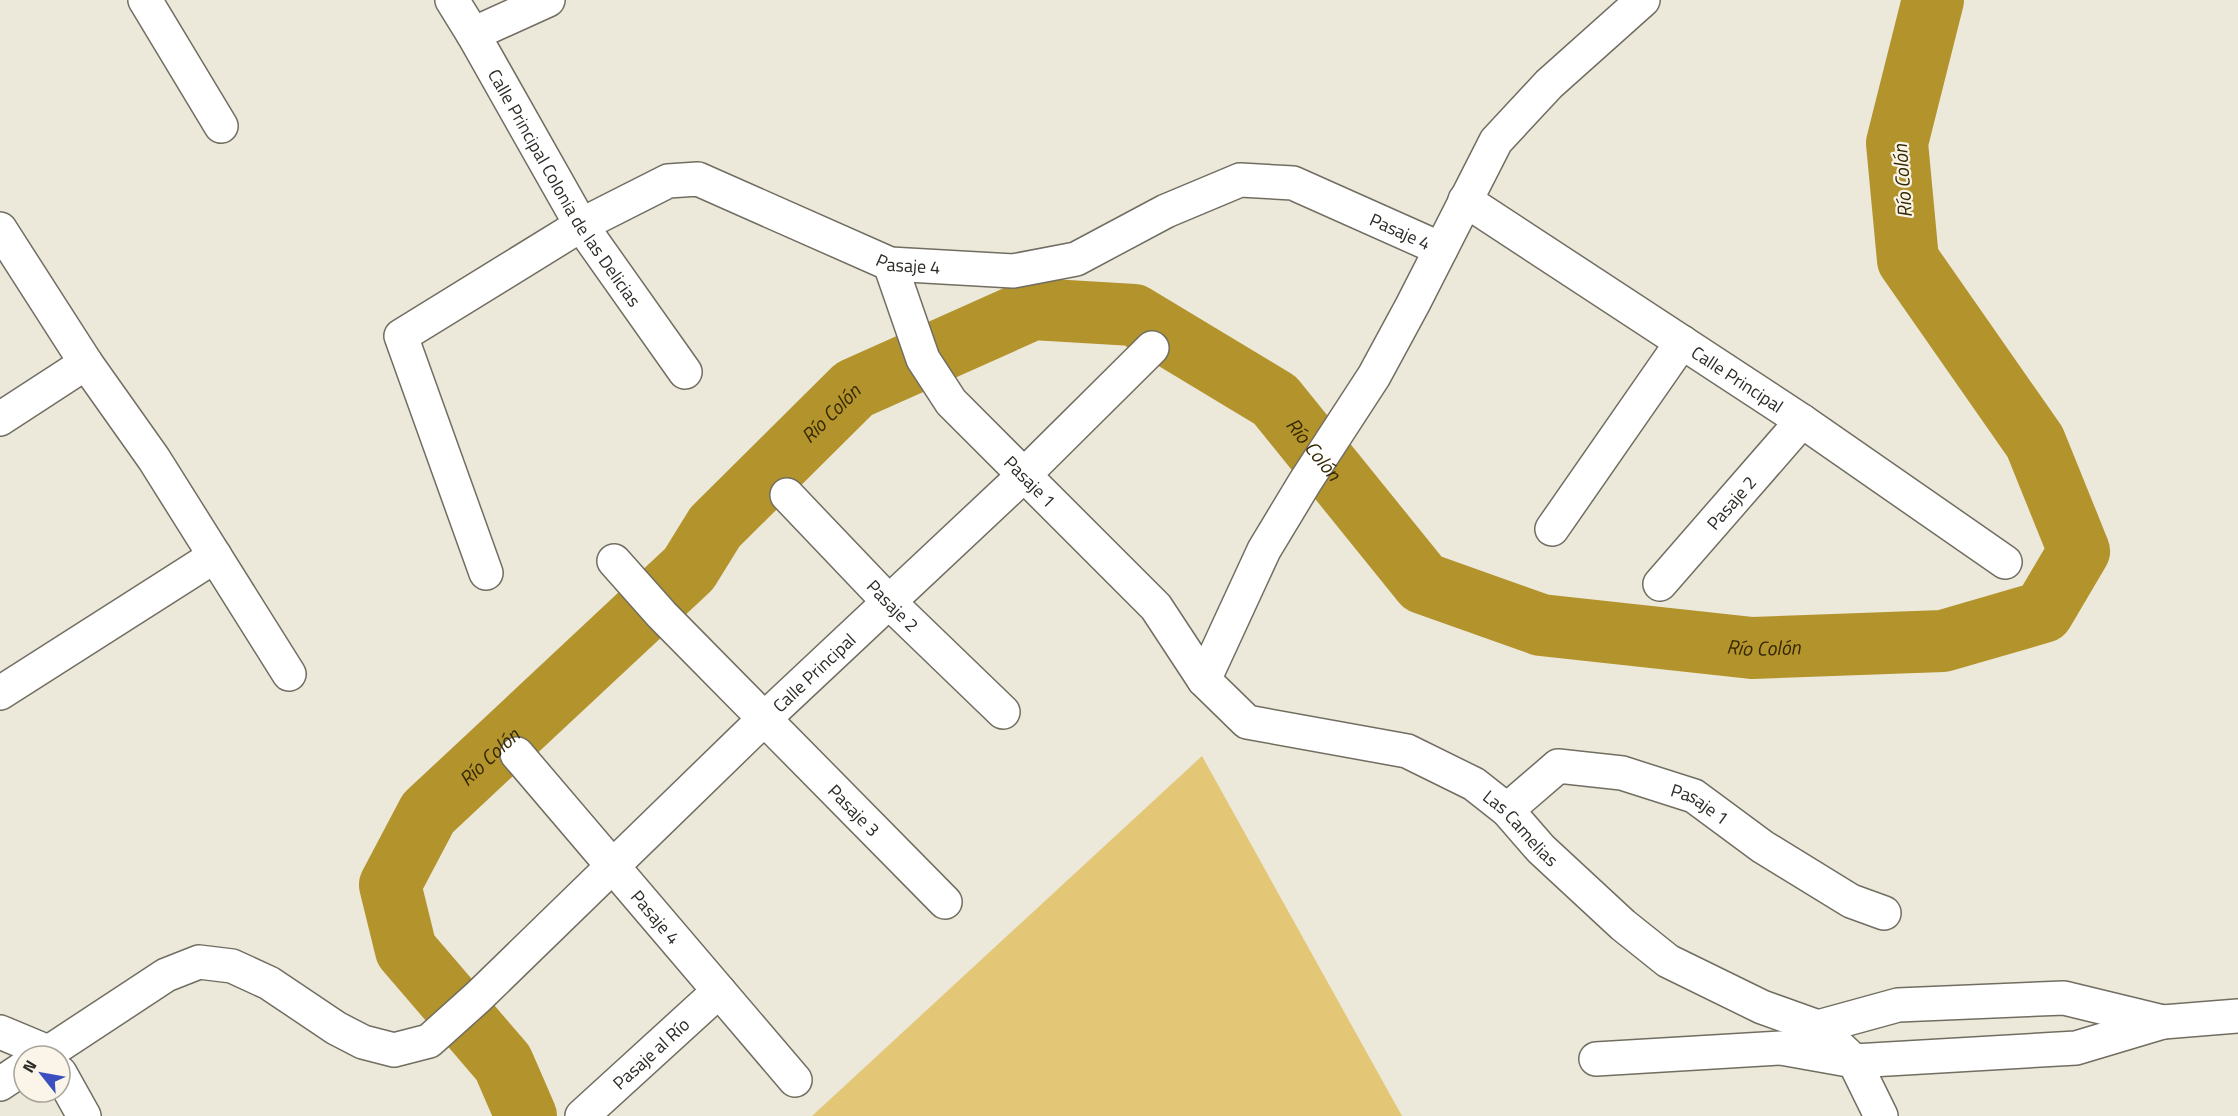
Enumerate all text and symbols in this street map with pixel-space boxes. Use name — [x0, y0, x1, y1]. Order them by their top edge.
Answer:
street label: Calle Principal Colonia de las Delicias — [482, 64, 648, 312]
water label: Río Colón — [1884, 142, 1920, 219]
street label: Pasaje 4 — [1366, 205, 1435, 256]
street label: Pasaje 4 — [872, 246, 941, 280]
street label: Calle Principal — [1686, 339, 1789, 419]
water label: Río Colón — [793, 375, 868, 450]
water label: Río Colón — [1279, 410, 1350, 488]
street label: Pasaje 1 — [998, 449, 1063, 514]
street label: Pasaje 2 — [1700, 470, 1762, 536]
street label: Pasaje 2 — [861, 573, 925, 638]
street label: Calle Principal — [766, 626, 861, 718]
water label: Río Colón — [1725, 630, 1802, 664]
water label: Río Colón — [451, 719, 527, 793]
street label: Pasaje 1 — [1668, 776, 1735, 831]
street label: Pasaje 3 — [822, 778, 886, 842]
street label: Las Camelias — [1478, 783, 1565, 872]
street label: Pasaje 4 — [625, 884, 687, 950]
street label: Pasaje al Río — [606, 1011, 695, 1096]
north arrow — [12, 1044, 72, 1104]
text: N — [16, 1055, 42, 1077]

